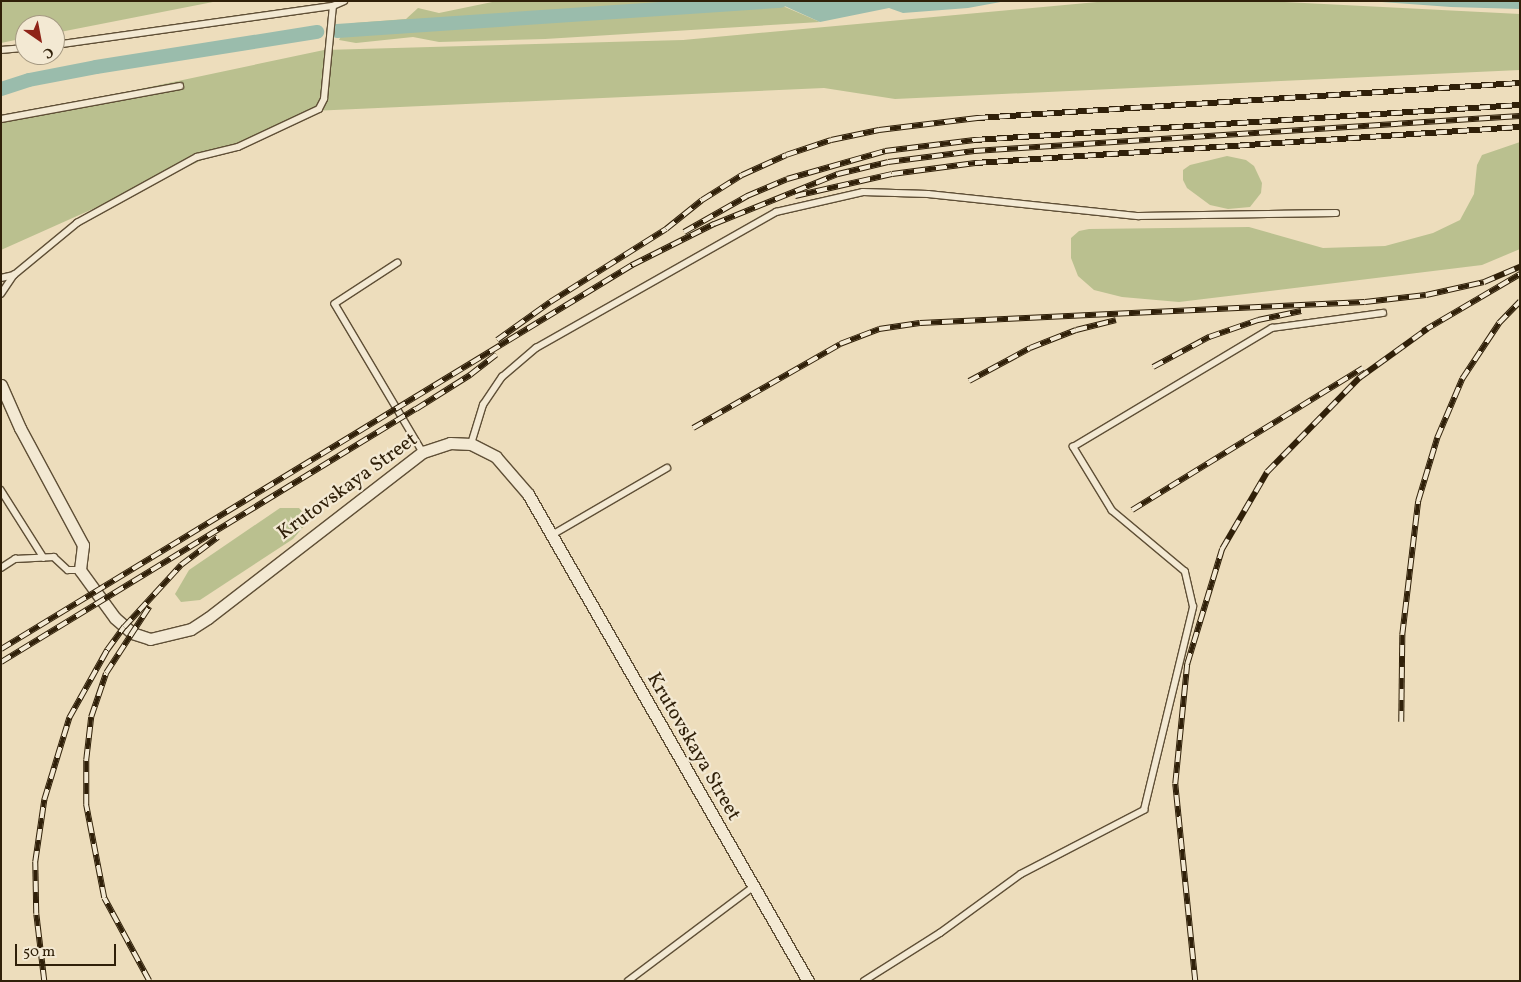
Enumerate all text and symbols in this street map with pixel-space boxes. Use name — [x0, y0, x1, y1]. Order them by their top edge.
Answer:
north arrow — [15, 15, 65, 65]
text: С — [39, 42, 57, 63]
street label: Krutovskaya Street — [273, 428, 423, 546]
street label: Krutovskaya Street — [641, 669, 745, 825]
scale bar — [18, 934, 119, 966]
text: 50 m — [23, 942, 55, 963]

